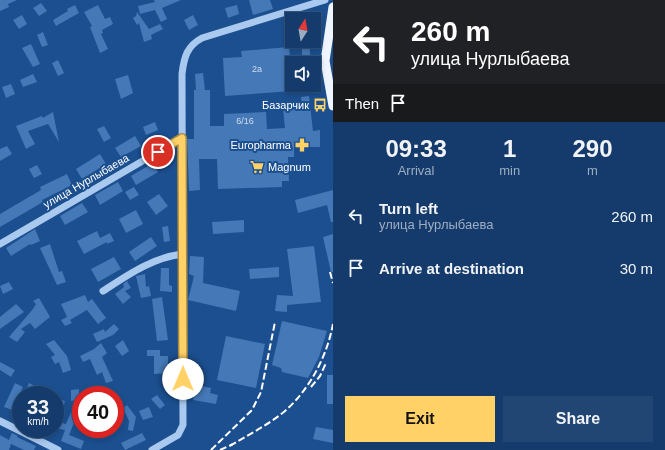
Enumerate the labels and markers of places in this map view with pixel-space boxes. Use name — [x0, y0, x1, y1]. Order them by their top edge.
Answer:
bus stop icon: Базарчик — [312, 97, 328, 113]
place label: Базарчик — [262, 99, 309, 111]
pin — [141, 135, 175, 169]
pharmacy icon: Europharma — [294, 137, 310, 153]
place label: Europharma — [230, 139, 292, 151]
supermarket icon: Magnum — [249, 159, 265, 175]
place label: Magnum — [268, 161, 311, 173]

